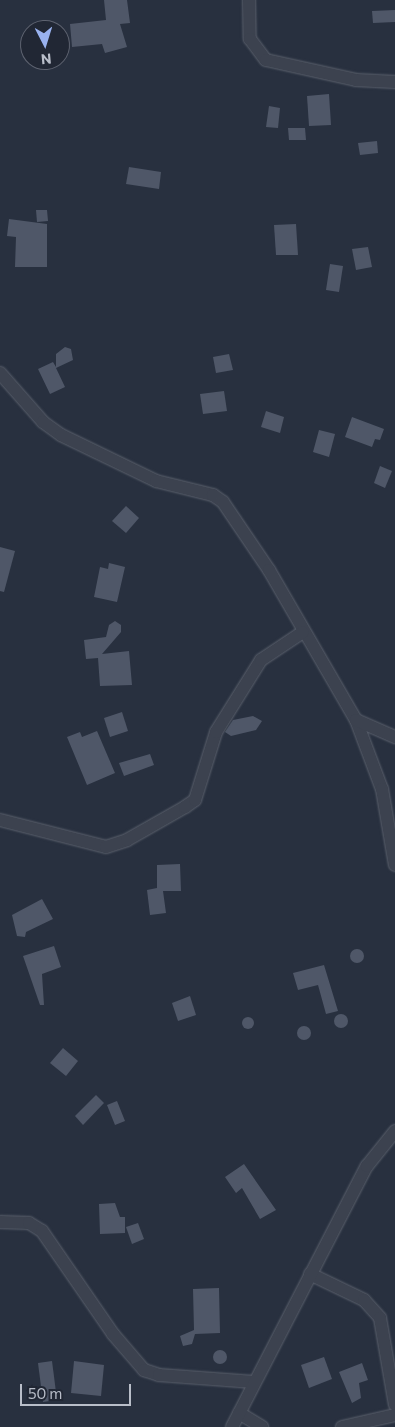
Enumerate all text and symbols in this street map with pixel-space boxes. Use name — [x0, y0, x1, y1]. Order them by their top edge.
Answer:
north arrow — [20, 20, 70, 70]
text: N — [40, 51, 52, 68]
scale bar — [22, 1374, 134, 1406]
text: 50 m — [28, 1384, 62, 1402]

